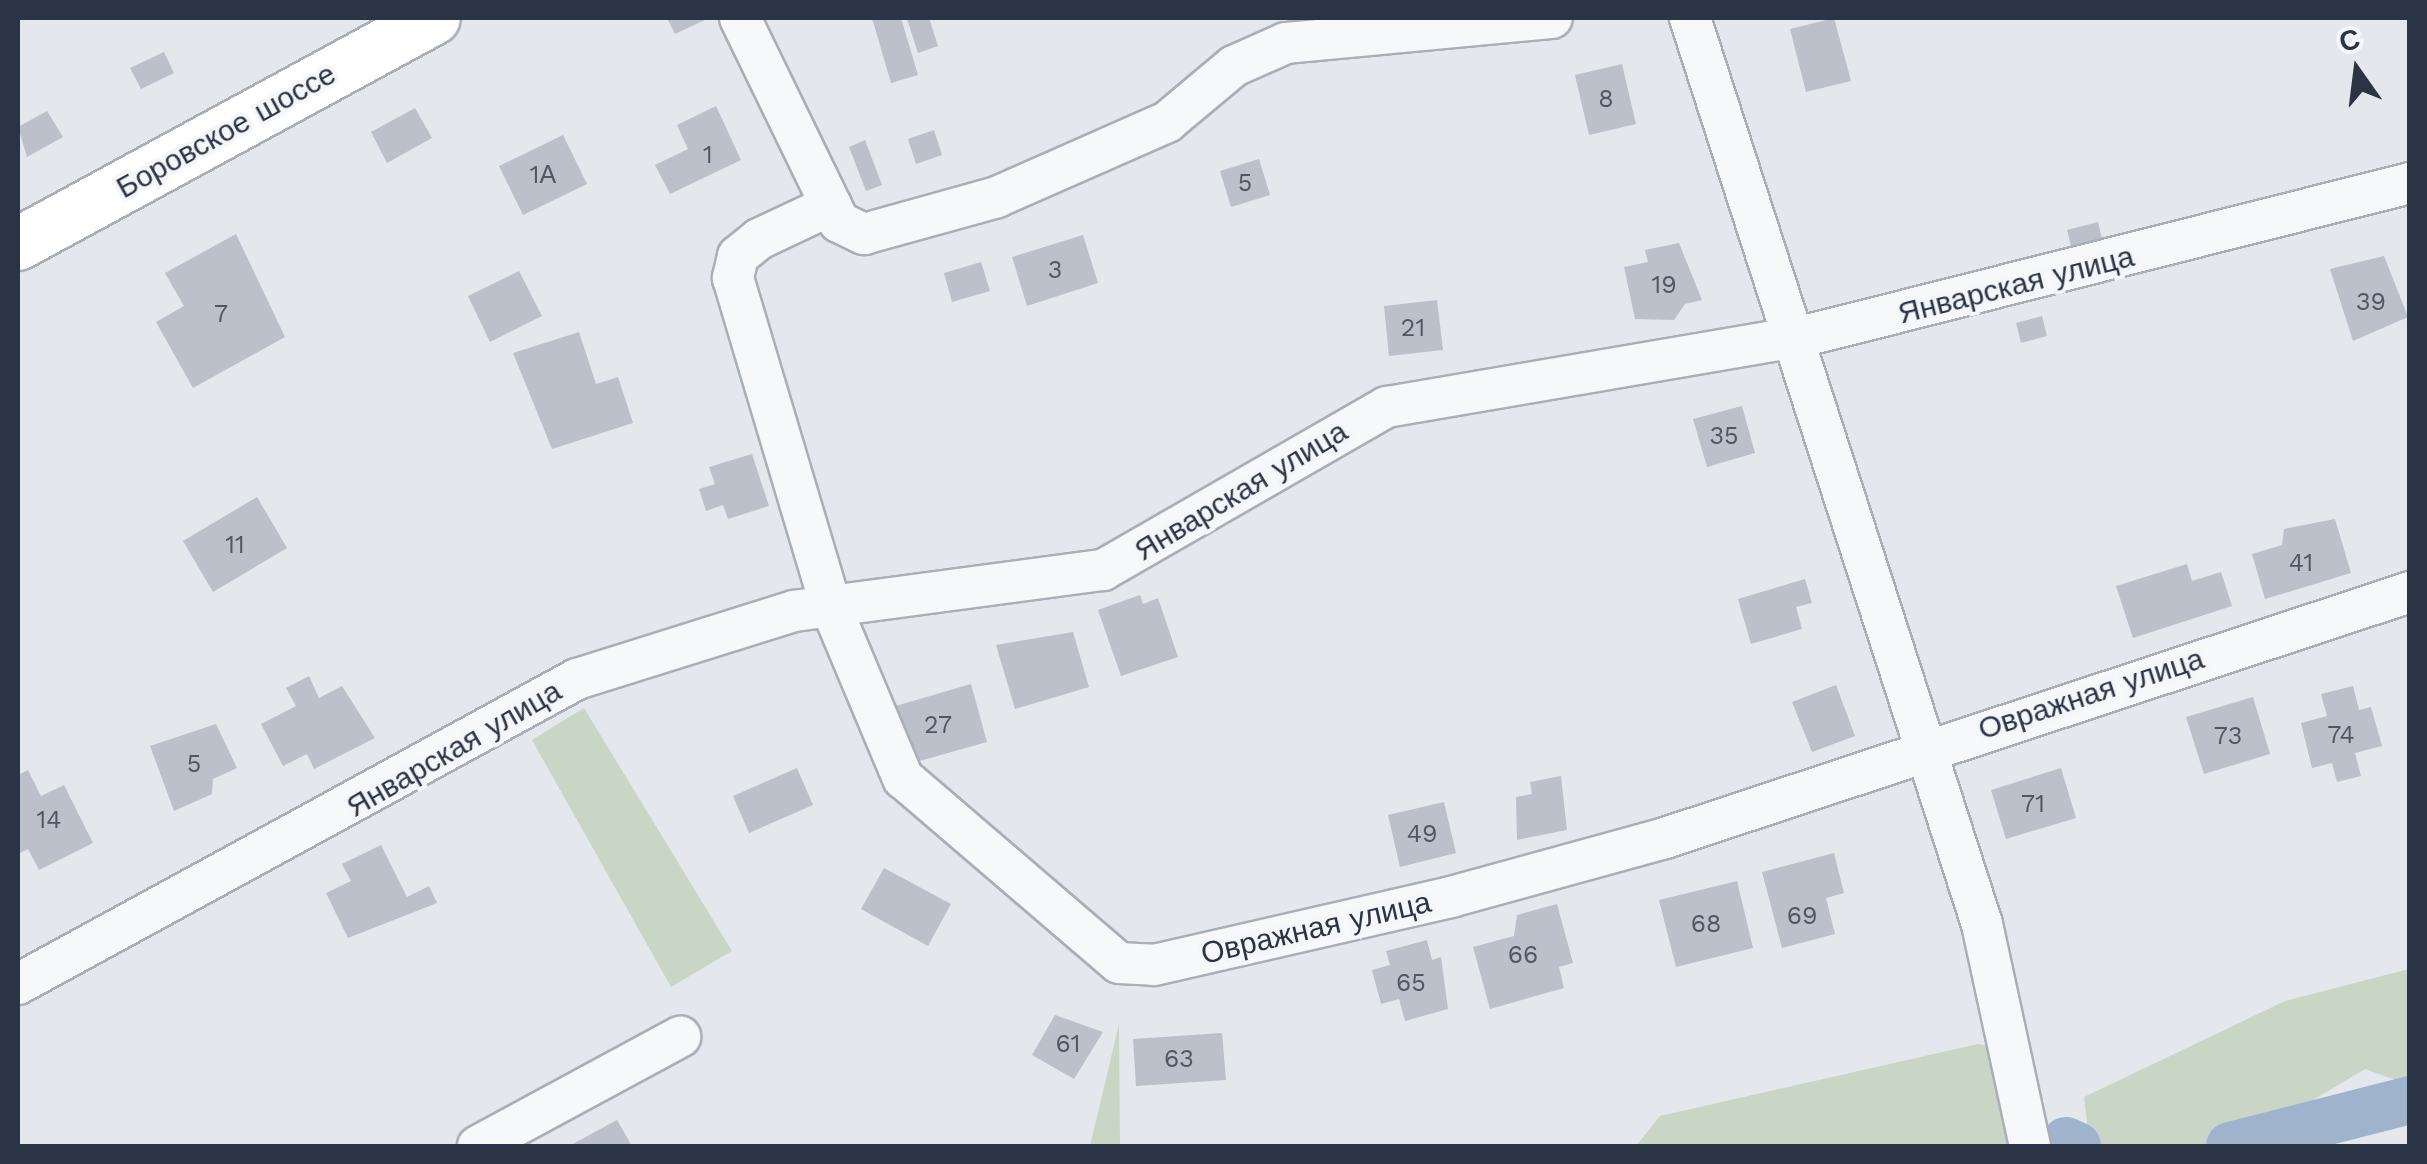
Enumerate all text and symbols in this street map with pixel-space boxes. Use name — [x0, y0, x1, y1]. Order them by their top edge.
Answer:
north arrow — [2307, 20, 2407, 120]
text: С — [2336, 22, 2363, 59]
street label: Боровское шоссе — [110, 56, 342, 206]
house number: 8 — [1598, 84, 1614, 114]
house number: 1 — [703, 140, 713, 170]
house number: 1А — [530, 160, 556, 190]
house number: 5 — [1238, 168, 1252, 198]
street label: Январская улица — [1894, 238, 2138, 332]
house number: 3 — [1048, 255, 1062, 285]
house number: 19 — [1651, 270, 1677, 300]
house number: 39 — [2356, 287, 2386, 317]
house number: 7 — [214, 299, 228, 329]
house number: 21 — [1401, 313, 1425, 343]
street label: Январская улица — [1128, 413, 1354, 569]
house number: 35 — [1709, 421, 1739, 451]
house number: 11 — [225, 530, 245, 560]
house number: 41 — [2289, 548, 2313, 578]
street label: Овражная улица — [1974, 641, 2208, 747]
street label: Январская улица — [340, 673, 568, 825]
house number: 27 — [924, 710, 952, 740]
house number: 74 — [2327, 720, 2355, 750]
house number: 73 — [2214, 721, 2242, 751]
house number: 5 — [187, 749, 201, 779]
house number: 71 — [2021, 789, 2045, 819]
house number: 14 — [36, 805, 62, 835]
house number: 49 — [1407, 819, 1437, 849]
street label: Овражная улица — [1198, 884, 1434, 972]
house number: 69 — [1787, 901, 1817, 931]
house number: 68 — [1691, 909, 1721, 939]
house number: 66 — [1508, 940, 1538, 970]
house number: 65 — [1396, 968, 1426, 998]
house number: 61 — [1056, 1029, 1080, 1059]
house number: 63 — [1164, 1044, 1194, 1074]

